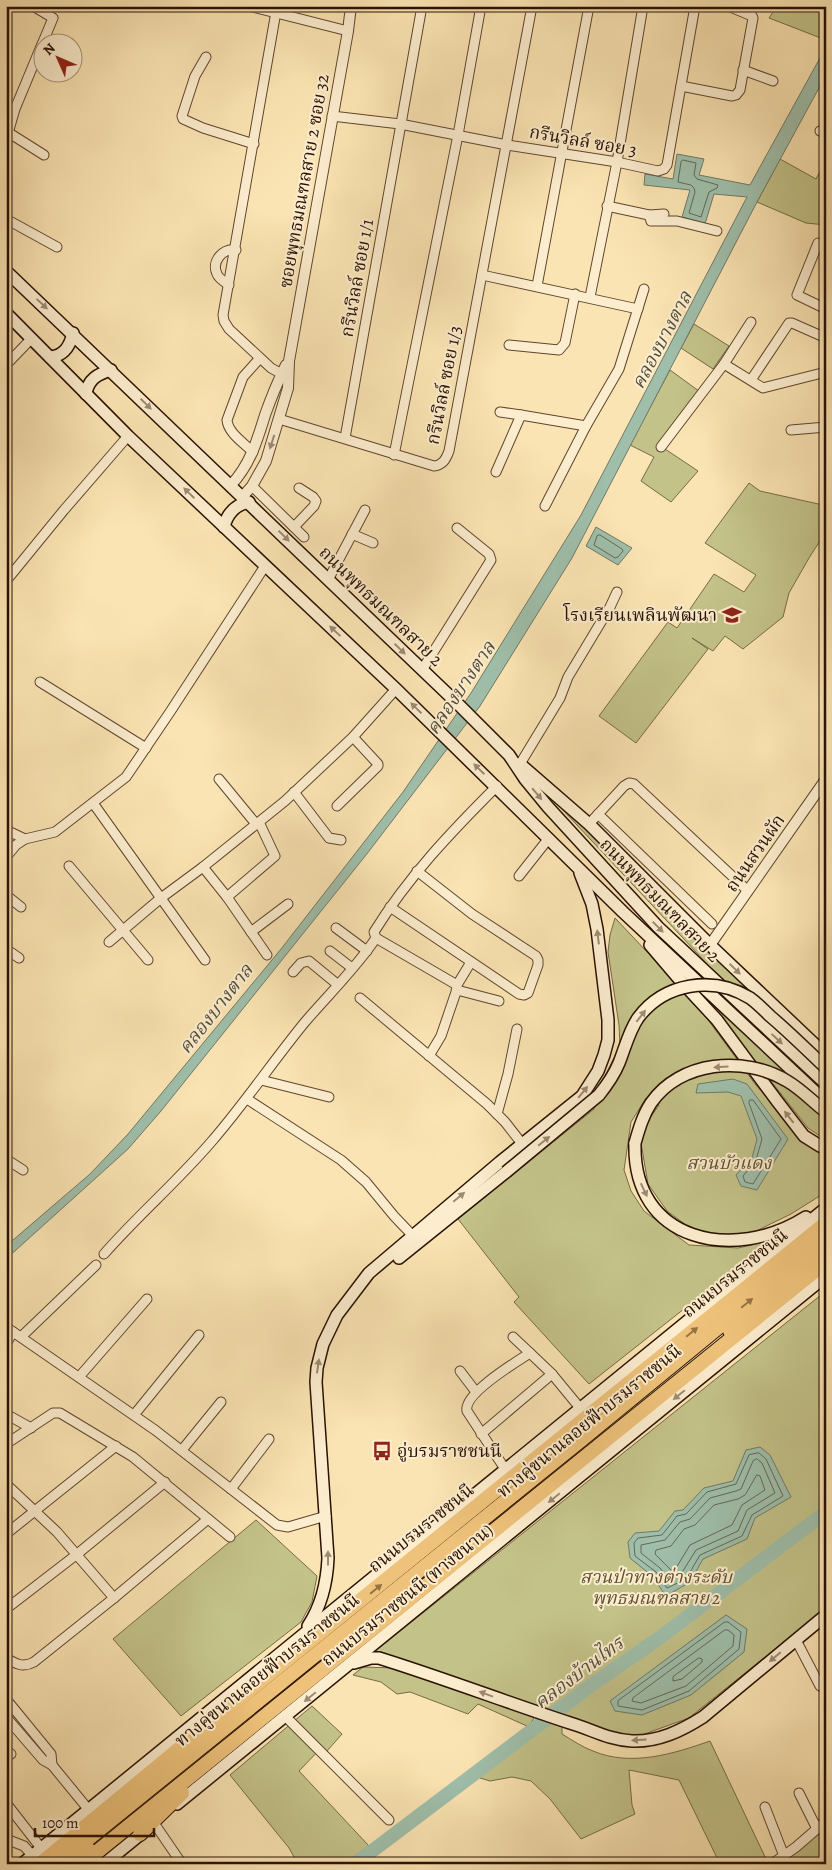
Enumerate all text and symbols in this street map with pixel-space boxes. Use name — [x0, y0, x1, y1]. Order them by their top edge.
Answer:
north arrow — [32, 32, 82, 82]
text: N — [39, 39, 59, 59]
street label: ซอยพุทธมณฑลสาย 2 ซอย 32 — [273, 72, 335, 290]
street label: กรีนวิลล์ ซอย 3 — [527, 120, 639, 162]
street label: กรีนวิลล์ ซอย 1/1 — [335, 217, 379, 339]
water label: คลองบางตาล — [625, 286, 699, 394]
one-way arrow — [35, 298, 47, 310]
street label: กรีนวิลล์ ซอย 1/3 — [421, 323, 467, 447]
one-way arrow — [140, 398, 152, 410]
one-way arrow — [268, 435, 276, 450]
one-way arrow — [183, 487, 195, 499]
one-way arrow — [277, 530, 289, 542]
street label: ถนนพุทธมณฑลสาย 2 — [314, 540, 449, 672]
place label: โรงเรียนเพลินพัฒนา — [562, 602, 717, 627]
school or university icon: โรงเรียนเพลินพัฒนา — [721, 604, 743, 626]
one-way arrow — [329, 625, 341, 637]
water label: คลองบางตาล — [420, 636, 502, 740]
one-way arrow — [394, 643, 406, 655]
one-way arrow — [411, 702, 423, 714]
one-way arrow — [473, 763, 485, 775]
one-way arrow — [532, 787, 543, 800]
street label: ถนนสวนผัก — [719, 809, 791, 897]
street label: ถนนพุทธมณฑลสาย 2 — [594, 833, 726, 968]
one-way arrow — [652, 921, 664, 933]
one-way arrow — [594, 928, 602, 944]
water label: คลองบางตาล — [173, 958, 260, 1059]
one-way arrow — [728, 962, 740, 974]
one-way arrow — [635, 1010, 646, 1023]
one-way arrow — [770, 1033, 782, 1045]
one-way arrow — [712, 1063, 728, 1071]
one-way arrow — [578, 1086, 589, 1099]
one-way arrow — [784, 1111, 795, 1124]
one-way arrow — [537, 1136, 550, 1147]
park label: สวนบัวแดง — [686, 1151, 773, 1175]
one-way arrow — [640, 1183, 648, 1197]
one-way arrow — [453, 1191, 466, 1202]
street label: ถนนบรมราชชนนี — [677, 1223, 793, 1323]
one-way arrow — [740, 1298, 753, 1309]
one-way arrow — [685, 1326, 698, 1337]
street label: ทางคู่ขนานลอยฟ้าบรมราชชนนี — [492, 1339, 687, 1503]
one-way arrow — [314, 1358, 322, 1374]
one-way arrow — [673, 1390, 686, 1401]
place label: อู่บรมราชชนนี — [397, 1439, 502, 1463]
bus stop icon: อู่บรมราชชนนี — [371, 1440, 393, 1462]
street label: ถนนบรมราชชนนี — [363, 1478, 479, 1578]
one-way arrow — [548, 1492, 560, 1504]
street label: ถนนบรมราชชนนี (ทางขนาน) — [316, 1518, 498, 1672]
one-way arrow — [324, 1550, 332, 1566]
park label: สวนป่าทางต่างระดับ พุทธมณฑลสาย 2 — [580, 1565, 734, 1610]
one-way arrow — [369, 1583, 382, 1594]
street label: ทางคู่ขนานลอยฟ้าบรมราชชนนี — [170, 1588, 365, 1752]
water label: คลองบ้านไทร — [528, 1628, 631, 1715]
one-way arrow — [769, 1652, 782, 1663]
one-way arrow — [479, 1690, 494, 1697]
one-way arrow — [304, 1691, 317, 1702]
one-way arrow — [631, 1737, 647, 1745]
scale bar — [35, 1805, 154, 1837]
text: 100 m — [42, 1813, 79, 1833]

